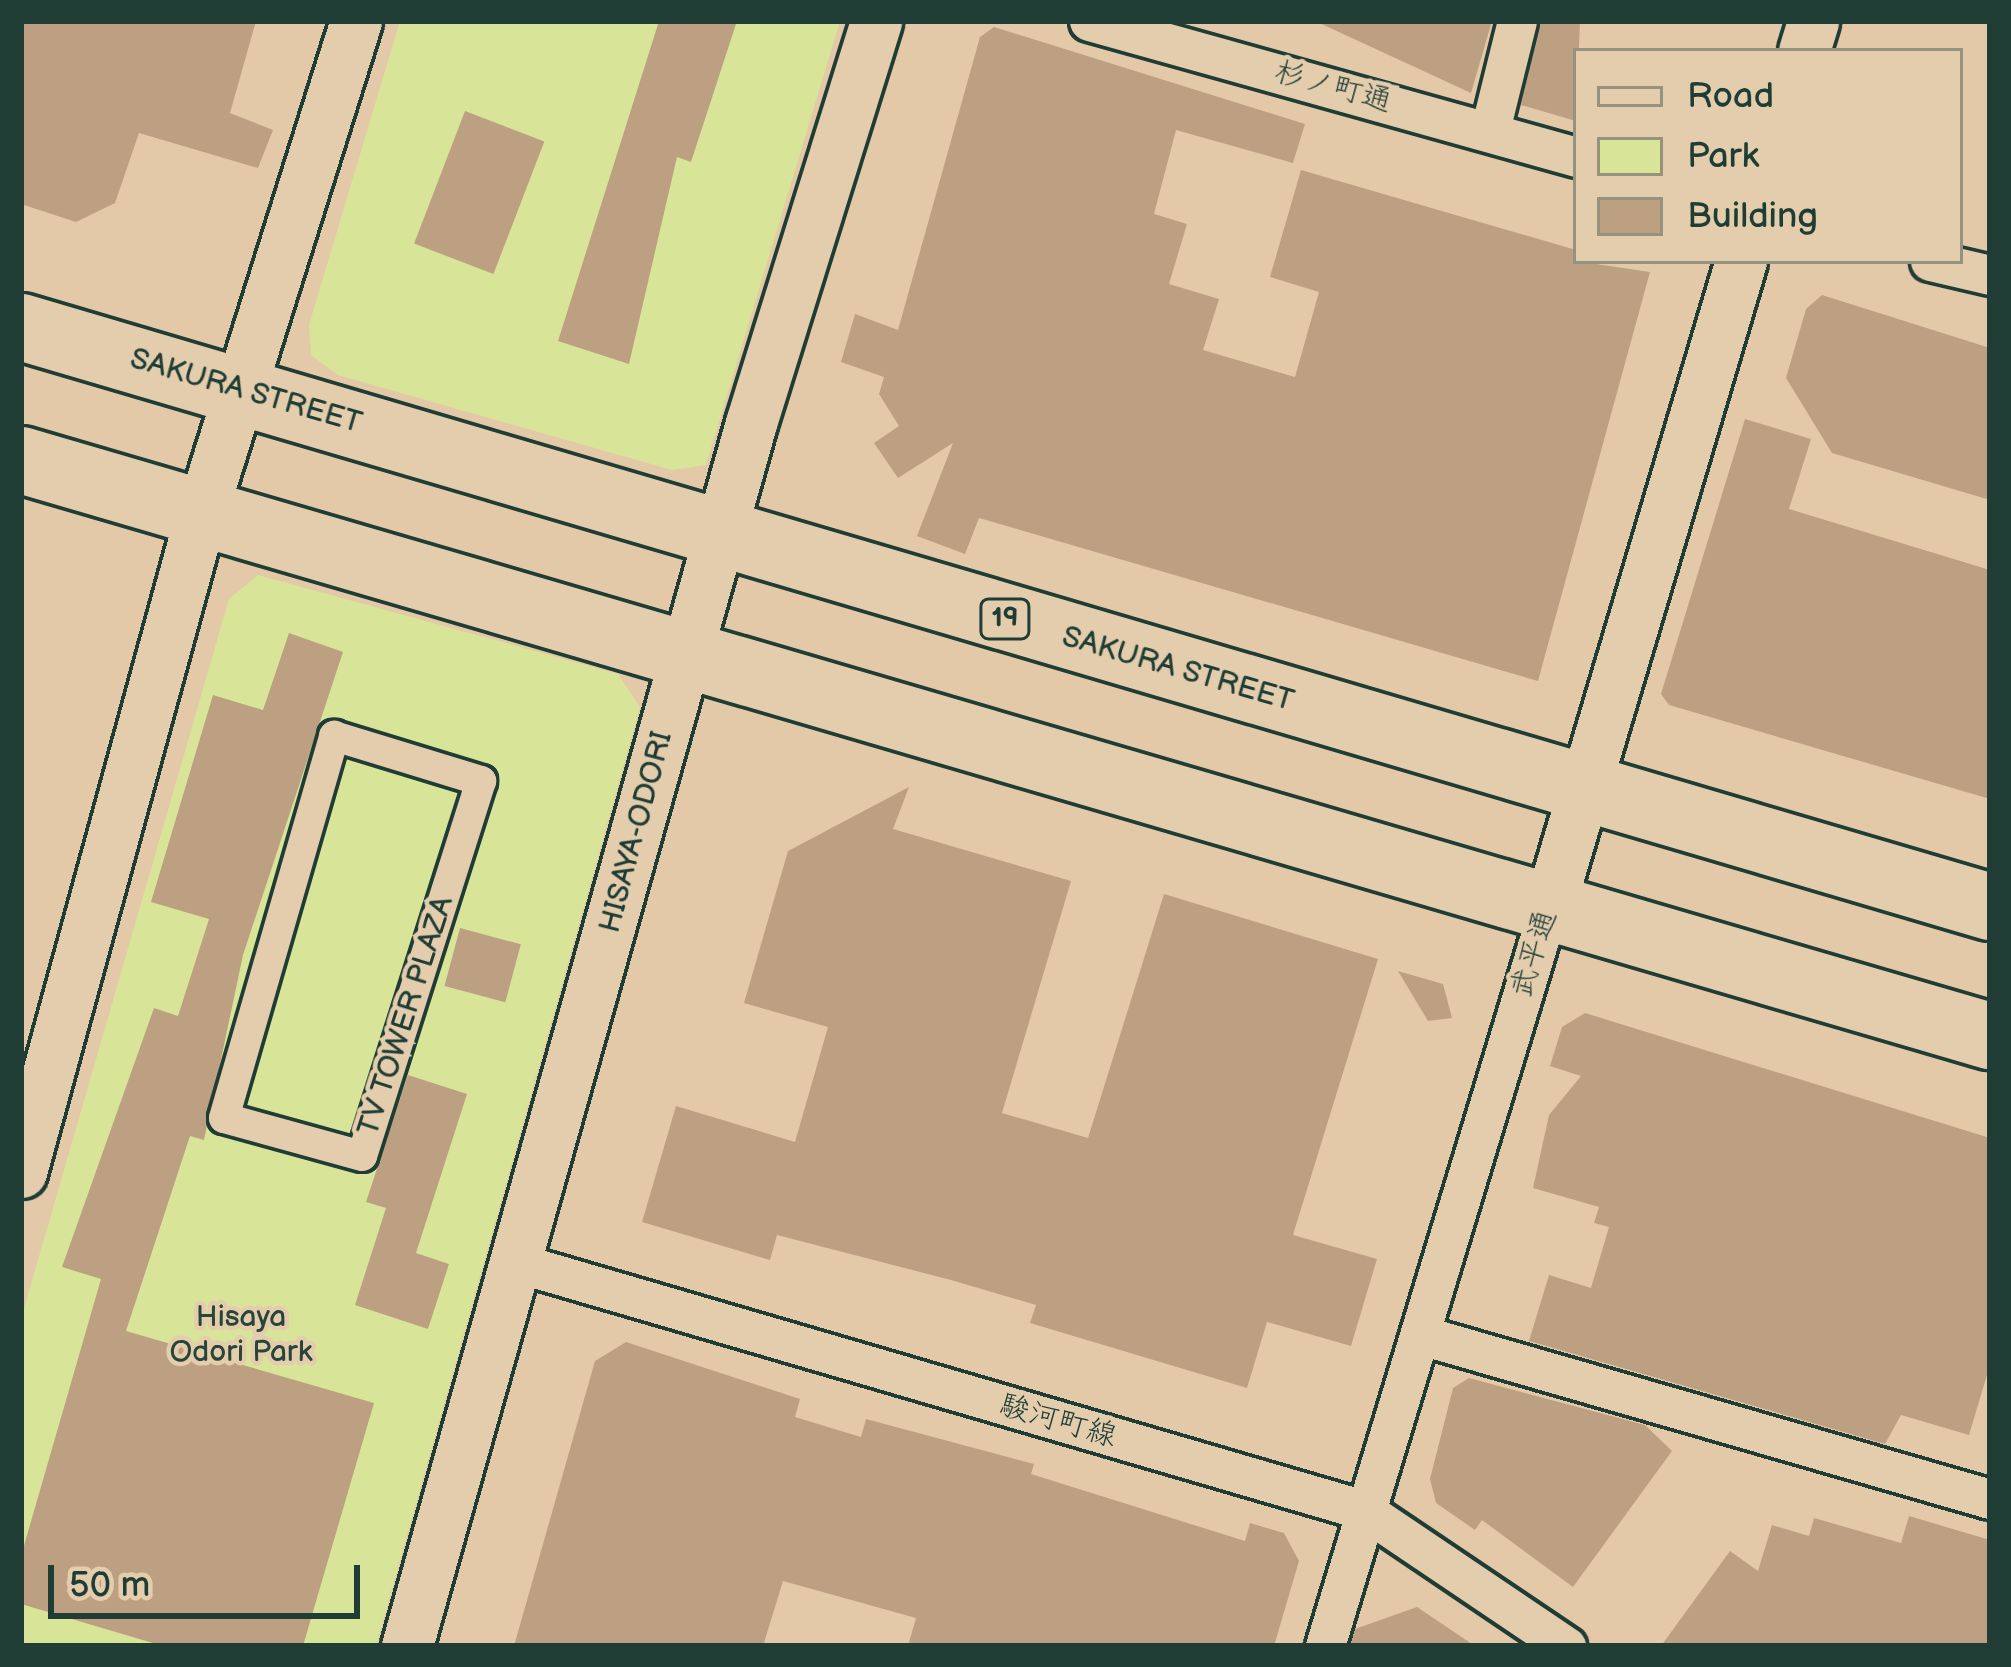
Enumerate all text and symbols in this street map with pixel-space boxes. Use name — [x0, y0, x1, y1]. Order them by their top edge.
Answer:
legend — [1573, 48, 1963, 264]
street label: 杉ノ町通 — [1270, 54, 1396, 120]
text: Road — [1687, 75, 1774, 118]
text: Park — [1687, 135, 1759, 178]
text: Building — [1687, 195, 1818, 238]
street label: SAKURA STREET — [126, 341, 366, 441]
road number: 19 — [978, 598, 1032, 640]
street label: SAKURA STREET — [1058, 619, 1298, 719]
street label: HISAYA-ODORI — [592, 727, 680, 937]
street label: TV TOWER PLAZA — [350, 891, 462, 1141]
street label: 武平通 — [1504, 906, 1564, 1002]
park label: Hisaya Odori Park — [170, 1299, 312, 1370]
street label: 駿河町線 — [995, 1387, 1121, 1455]
scale bar — [54, 1541, 366, 1615]
text: 50 m — [69, 1564, 150, 1607]

